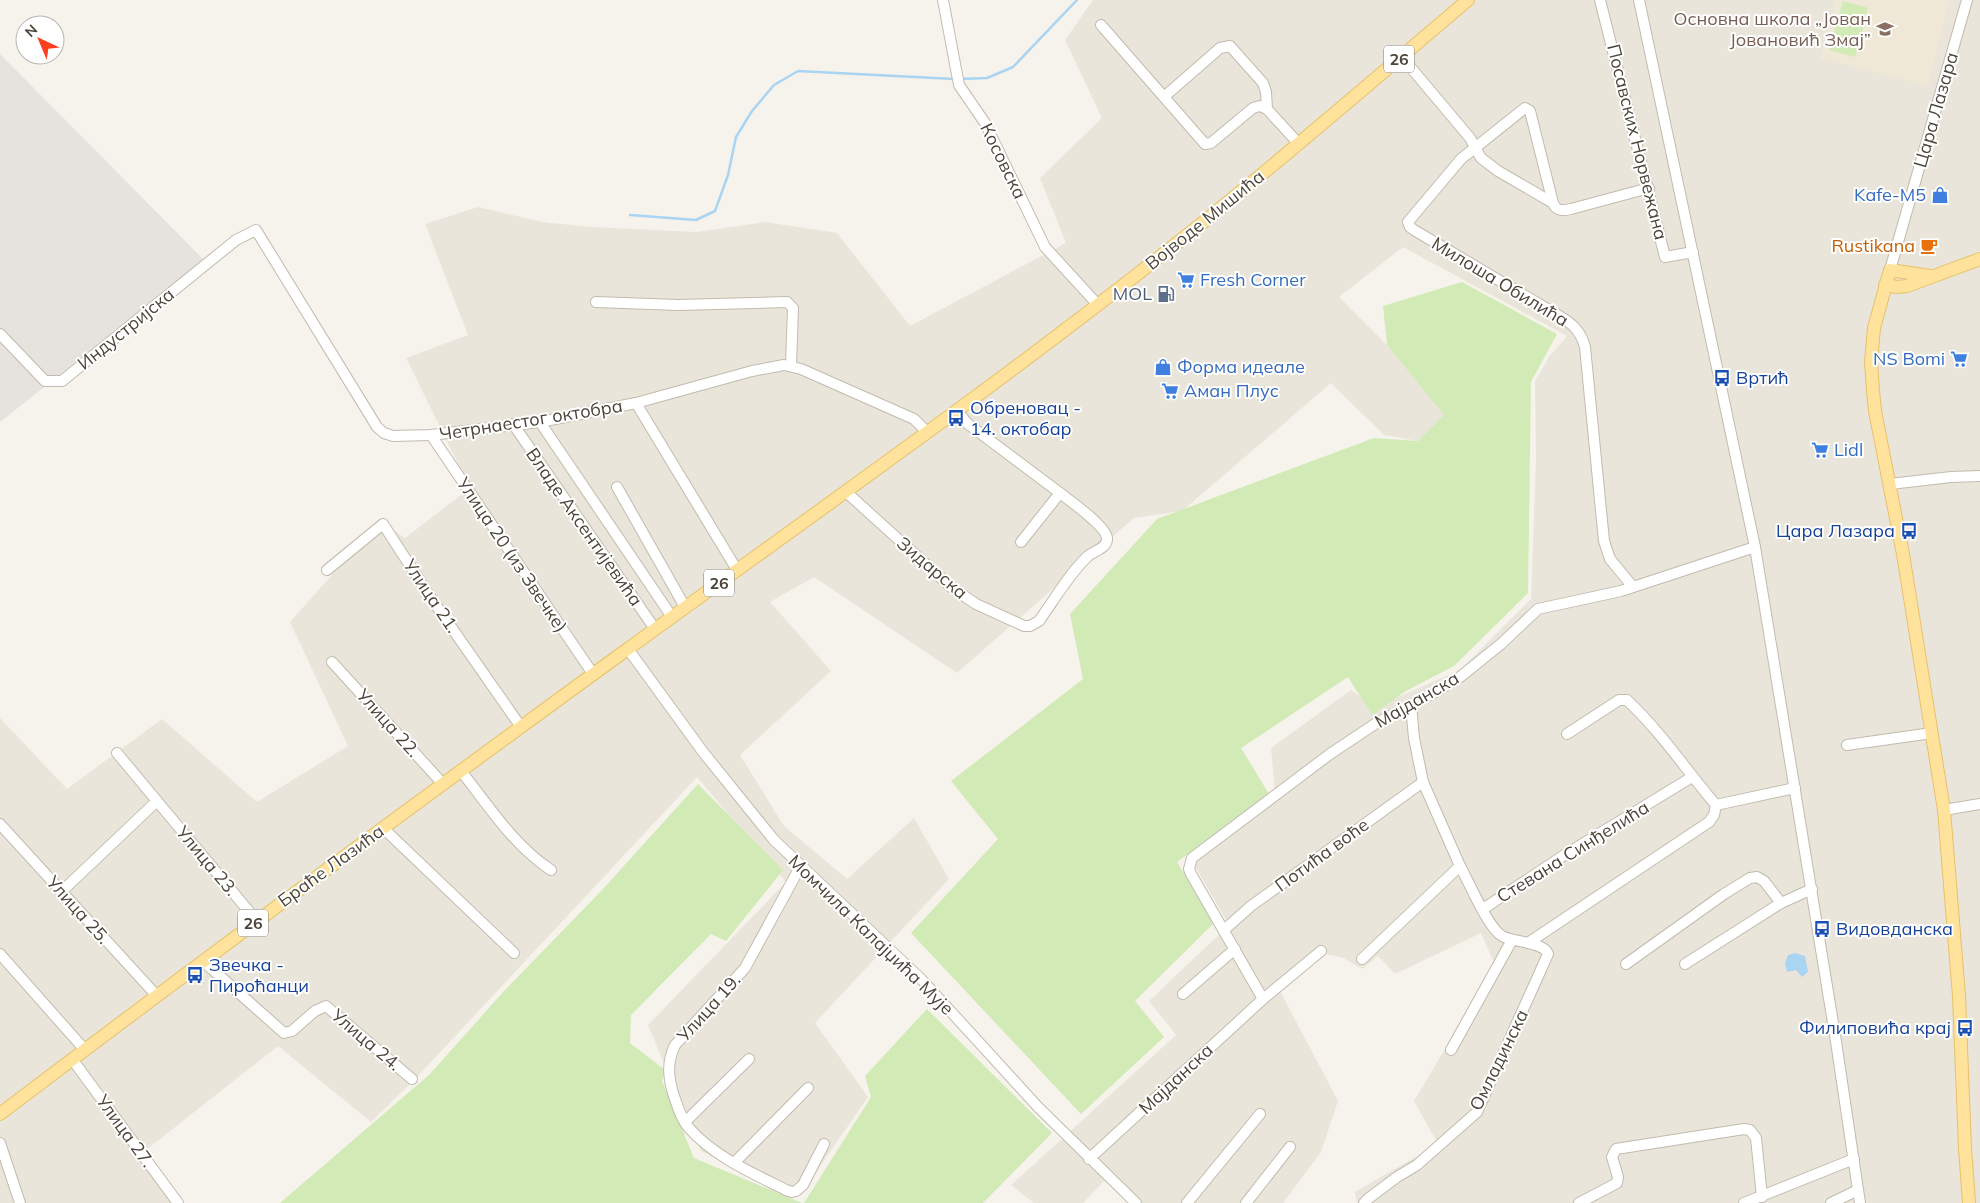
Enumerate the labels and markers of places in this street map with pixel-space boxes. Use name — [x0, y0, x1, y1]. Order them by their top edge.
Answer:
place label: Основна школа „Јован Јовановић Змај” — [1674, 7, 1871, 51]
school or university icon: Основна школа „Јован Јовановић Змај” — [1875, 19, 1895, 39]
place label: Kafe-M5 — [1854, 183, 1926, 206]
shop icon: Kafe-M5 — [1930, 185, 1950, 205]
place label: Rustikana — [1831, 234, 1915, 257]
cafe icon: Rustikana — [1919, 236, 1939, 256]
place label: Fresh Corner — [1200, 268, 1306, 291]
supermarket icon: Fresh Corner — [1176, 270, 1196, 290]
place label: MOL — [1113, 282, 1152, 305]
fuel station icon: MOL — [1156, 284, 1176, 304]
place label: NS Bomi — [1873, 347, 1945, 370]
supermarket icon: NS Bomi — [1949, 349, 1969, 369]
place label: Форма идеале — [1177, 355, 1305, 378]
shop icon: Форма идеале — [1153, 357, 1173, 377]
place label: Вртић — [1736, 366, 1789, 389]
bus stop icon: Вртић — [1712, 368, 1732, 388]
place label: Аман Плус — [1184, 379, 1279, 402]
supermarket icon: Аман Плус — [1160, 381, 1180, 401]
place label: Обреновац - 14. октобар — [970, 396, 1081, 440]
bus stop icon: Обреновац - 14. октобар — [946, 408, 966, 428]
place label: Lidl — [1834, 438, 1863, 461]
supermarket icon: Lidl — [1810, 440, 1830, 460]
place label: Цара Лазара — [1776, 519, 1895, 542]
bus stop icon: Цара Лазара — [1899, 521, 1919, 541]
place label: Видовданска — [1836, 917, 1953, 940]
bus stop icon: Видовданска — [1812, 919, 1832, 939]
place label: Звечка - Пироћанци — [209, 953, 309, 997]
bus stop icon: Звечка - Пироћанци — [185, 965, 205, 985]
place label: Филиповића крај — [1799, 1016, 1951, 1039]
bus stop icon: Филиповића крај — [1955, 1018, 1975, 1038]

